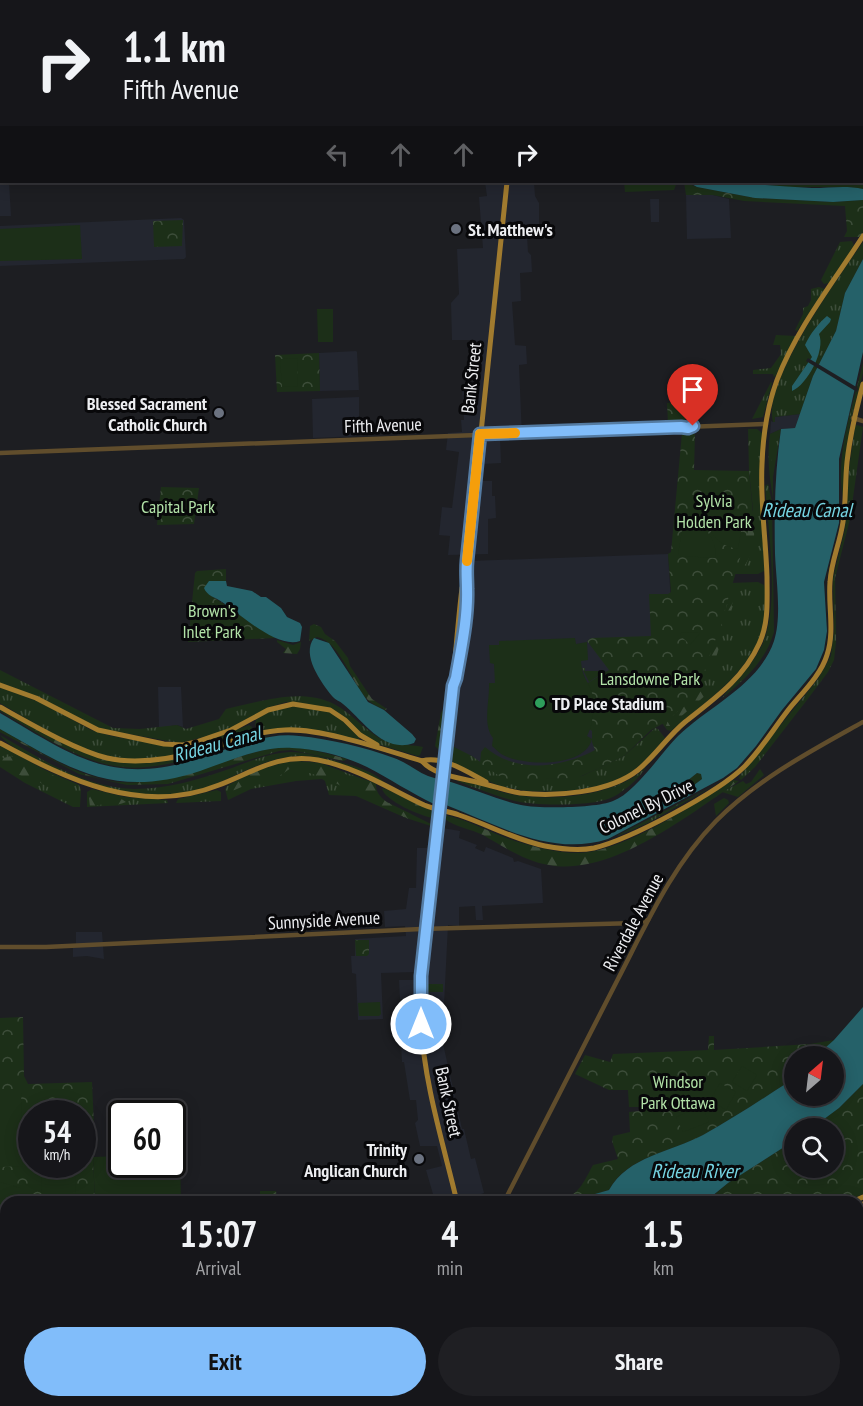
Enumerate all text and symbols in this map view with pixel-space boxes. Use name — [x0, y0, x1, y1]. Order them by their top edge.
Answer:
text: 1.1 km — [123, 19, 226, 74]
icon: right — [24, 24, 102, 102]
text: Fifth Avenue — [123, 72, 239, 106]
icon: left — [321, 138, 354, 171]
icon: ahead — [384, 138, 417, 171]
icon: ahead — [447, 138, 480, 171]
icon: right — [510, 138, 543, 171]
place label: St. Matthew's — [468, 218, 553, 241]
marker: St. Matthew's — [449, 222, 463, 236]
street label: Bank Street — [456, 341, 486, 415]
pin — [667, 364, 718, 426]
icon: arrive — [676, 373, 709, 406]
place label: Blessed Sacrament Catholic Church — [87, 392, 208, 436]
marker: Blessed Sacrament Catholic Church — [212, 406, 226, 420]
street label: Fifth Avenue — [344, 412, 422, 438]
park label: Sylvia Holden Park — [676, 489, 752, 533]
park label: Capital Park — [141, 495, 215, 518]
water label: Rideau Canal — [762, 497, 854, 523]
park label: Brown's Inlet Park — [182, 599, 242, 643]
park label: Lansdowne Park — [600, 667, 700, 690]
place label: TD Place Stadium — [552, 692, 664, 715]
marker: TD Place Stadium — [533, 696, 547, 710]
water label: Rideau Canal — [170, 719, 266, 768]
street label: Colonel By Drive — [595, 773, 697, 839]
street label: Riverdale Avenue — [598, 869, 668, 975]
street label: Sunnyside Avenue — [267, 906, 381, 934]
position arrow — [389, 992, 453, 1056]
north arrow — [784, 1046, 844, 1106]
map controls — [784, 1046, 844, 1178]
street label: Bank Street — [430, 1065, 468, 1139]
park label: Windsor Park Ottawa — [641, 1070, 715, 1114]
speed limit sign: 60 — [108, 1100, 186, 1178]
text: 54 — [43, 1112, 71, 1151]
button: search — [784, 1118, 844, 1178]
place label: Trinity Anglican Church — [303, 1138, 408, 1182]
text: km/h — [44, 1145, 70, 1164]
marker: Trinity Anglican Church — [412, 1152, 426, 1166]
water label: Rideau River — [651, 1158, 741, 1184]
text: 15:07 — [179, 1210, 257, 1257]
text: 4 — [441, 1210, 458, 1257]
text: 1.5 — [642, 1210, 684, 1257]
text: Arrival — [196, 1255, 241, 1281]
text: min — [437, 1255, 463, 1281]
text: km — [653, 1255, 674, 1281]
button: Exit — [24, 1327, 426, 1396]
button: Share — [438, 1327, 840, 1396]

